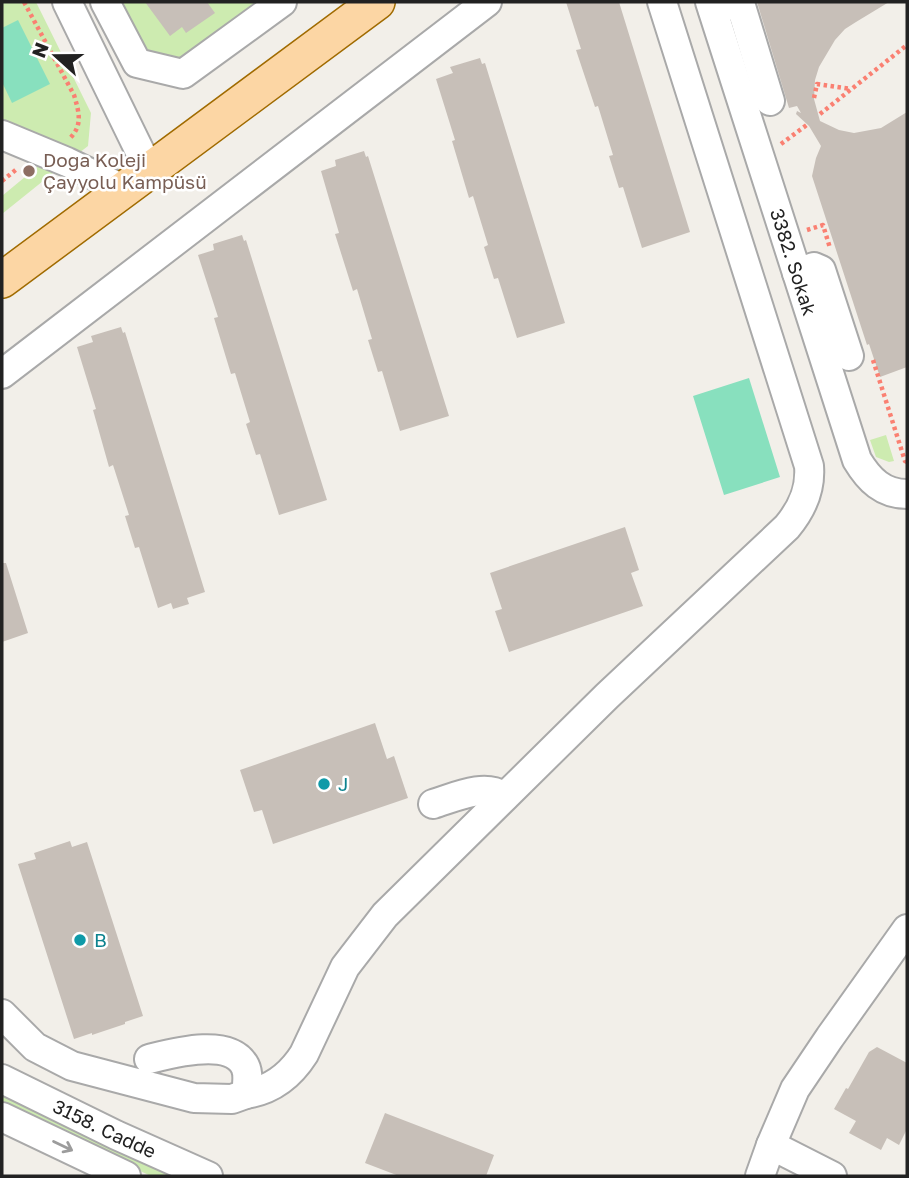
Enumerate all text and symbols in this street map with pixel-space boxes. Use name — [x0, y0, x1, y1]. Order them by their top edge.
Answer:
north arrow — [21, 21, 91, 91]
text: N — [26, 39, 53, 61]
place label: Doğa Koleji Çayyolu Kampüsü — [43, 148, 207, 193]
marker: Doğa Koleji Çayyolu Kampüsü — [21, 163, 37, 179]
street label: 3382. Sokak — [766, 205, 822, 318]
place label: J — [338, 772, 349, 795]
marker: J — [316, 776, 332, 792]
place label: B — [94, 928, 107, 951]
marker: B — [72, 932, 88, 948]
street label: 3158. Cadde — [49, 1094, 160, 1162]
one-way arrow — [52, 1140, 73, 1153]

